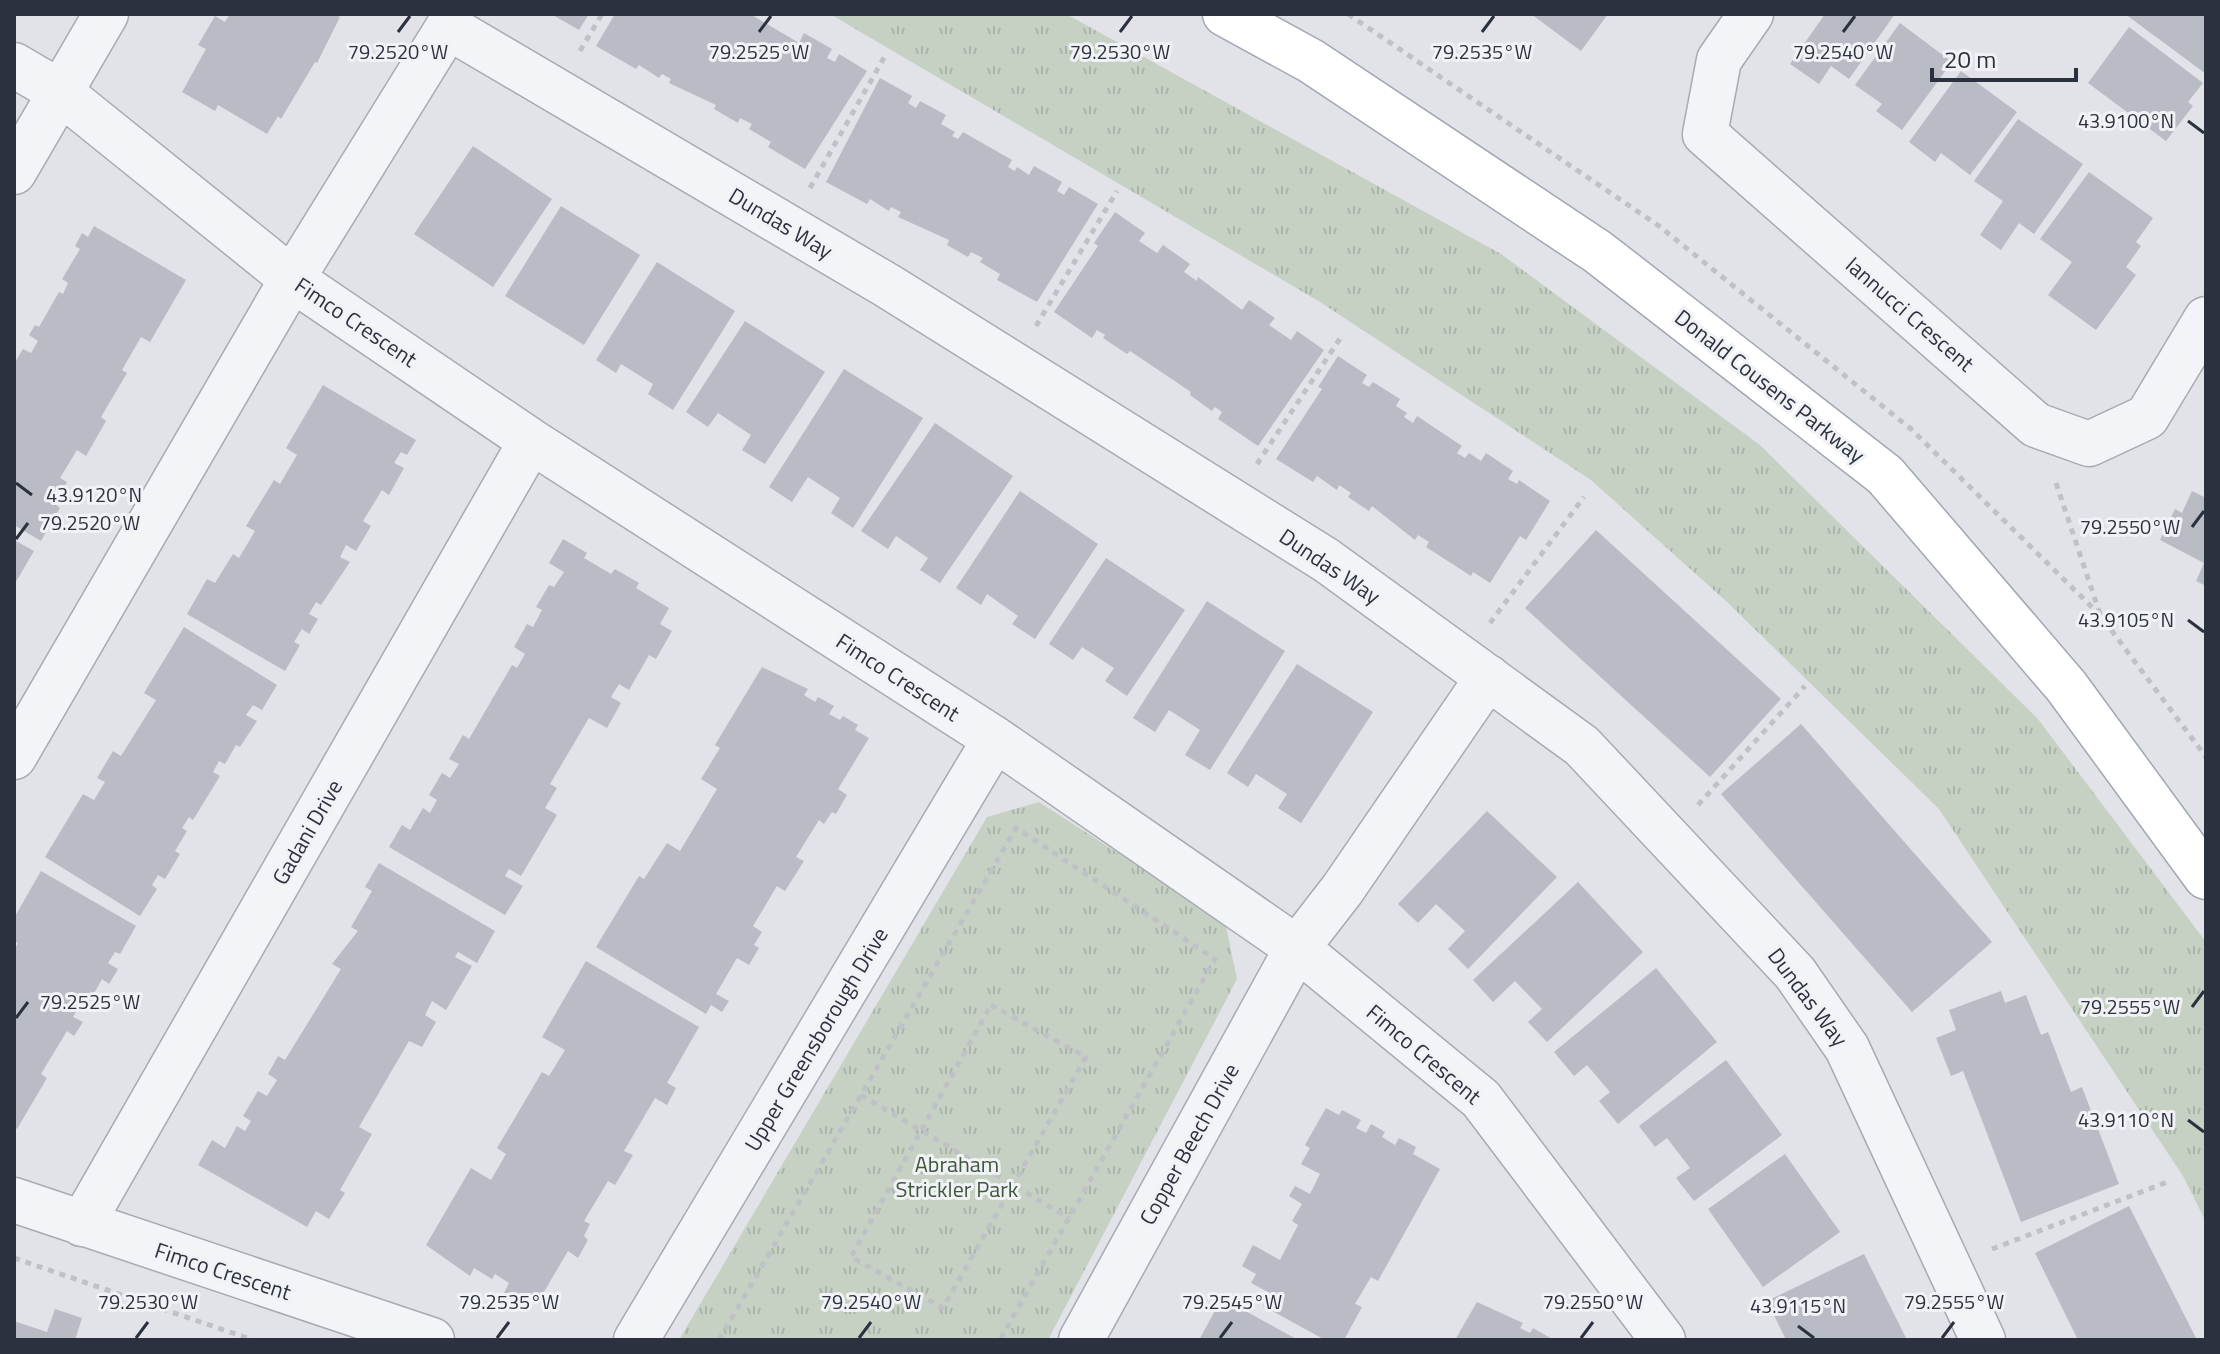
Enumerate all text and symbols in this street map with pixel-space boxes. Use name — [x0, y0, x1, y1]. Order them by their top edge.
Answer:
scale bar — [1932, 32, 2076, 82]
text: 79.2520°W — [348, 36, 448, 67]
text: 79.2525°W — [709, 36, 809, 67]
text: 79.2530°W — [1070, 36, 1170, 67]
text: 79.2535°W — [1432, 36, 1532, 67]
text: 79.2540°W — [1793, 36, 1893, 67]
text: 20 m — [1944, 41, 1996, 77]
text: 43.9100°N — [2078, 105, 2174, 136]
street label: Dundas Way — [722, 179, 840, 268]
street label: Iannucci Crescent — [1838, 248, 1982, 380]
street label: Fimco Crescent — [288, 268, 424, 376]
street label: Donald Cousens Parkway — [1667, 301, 1873, 472]
text: 43.9120°N — [46, 479, 142, 510]
text: 79.2520°W — [40, 507, 140, 538]
text: 79.2550°W — [2080, 511, 2180, 542]
street label: Dundas Way — [1272, 519, 1388, 613]
text: 43.9105°N — [2078, 604, 2174, 635]
street label: Fimco Crescent — [829, 624, 967, 730]
street label: Gadani Drive — [263, 773, 351, 891]
street label: Upper Greensborough Drive — [735, 920, 897, 1158]
street label: Dundas Way — [1759, 940, 1857, 1054]
text: 79.2525°W — [40, 986, 140, 1017]
text: 79.2555°W — [2080, 991, 2180, 1022]
street label: Fimco Crescent — [1359, 996, 1489, 1113]
street label: Copper Beech Drive — [1130, 1057, 1248, 1231]
text: 43.9110°N — [2078, 1104, 2174, 1135]
park label: Abraham Strickler Park — [896, 1147, 1019, 1206]
street label: Fimco Crescent — [151, 1233, 296, 1309]
text: 79.2530°W — [98, 1286, 198, 1317]
text: 79.2535°W — [459, 1286, 559, 1317]
text: 79.2540°W — [821, 1286, 921, 1317]
text: 79.2545°W — [1182, 1286, 1282, 1317]
text: 79.2550°W — [1543, 1286, 1643, 1317]
text: 79.2555°W — [1904, 1286, 2004, 1317]
text: 43.9115°N — [1750, 1290, 1846, 1321]

